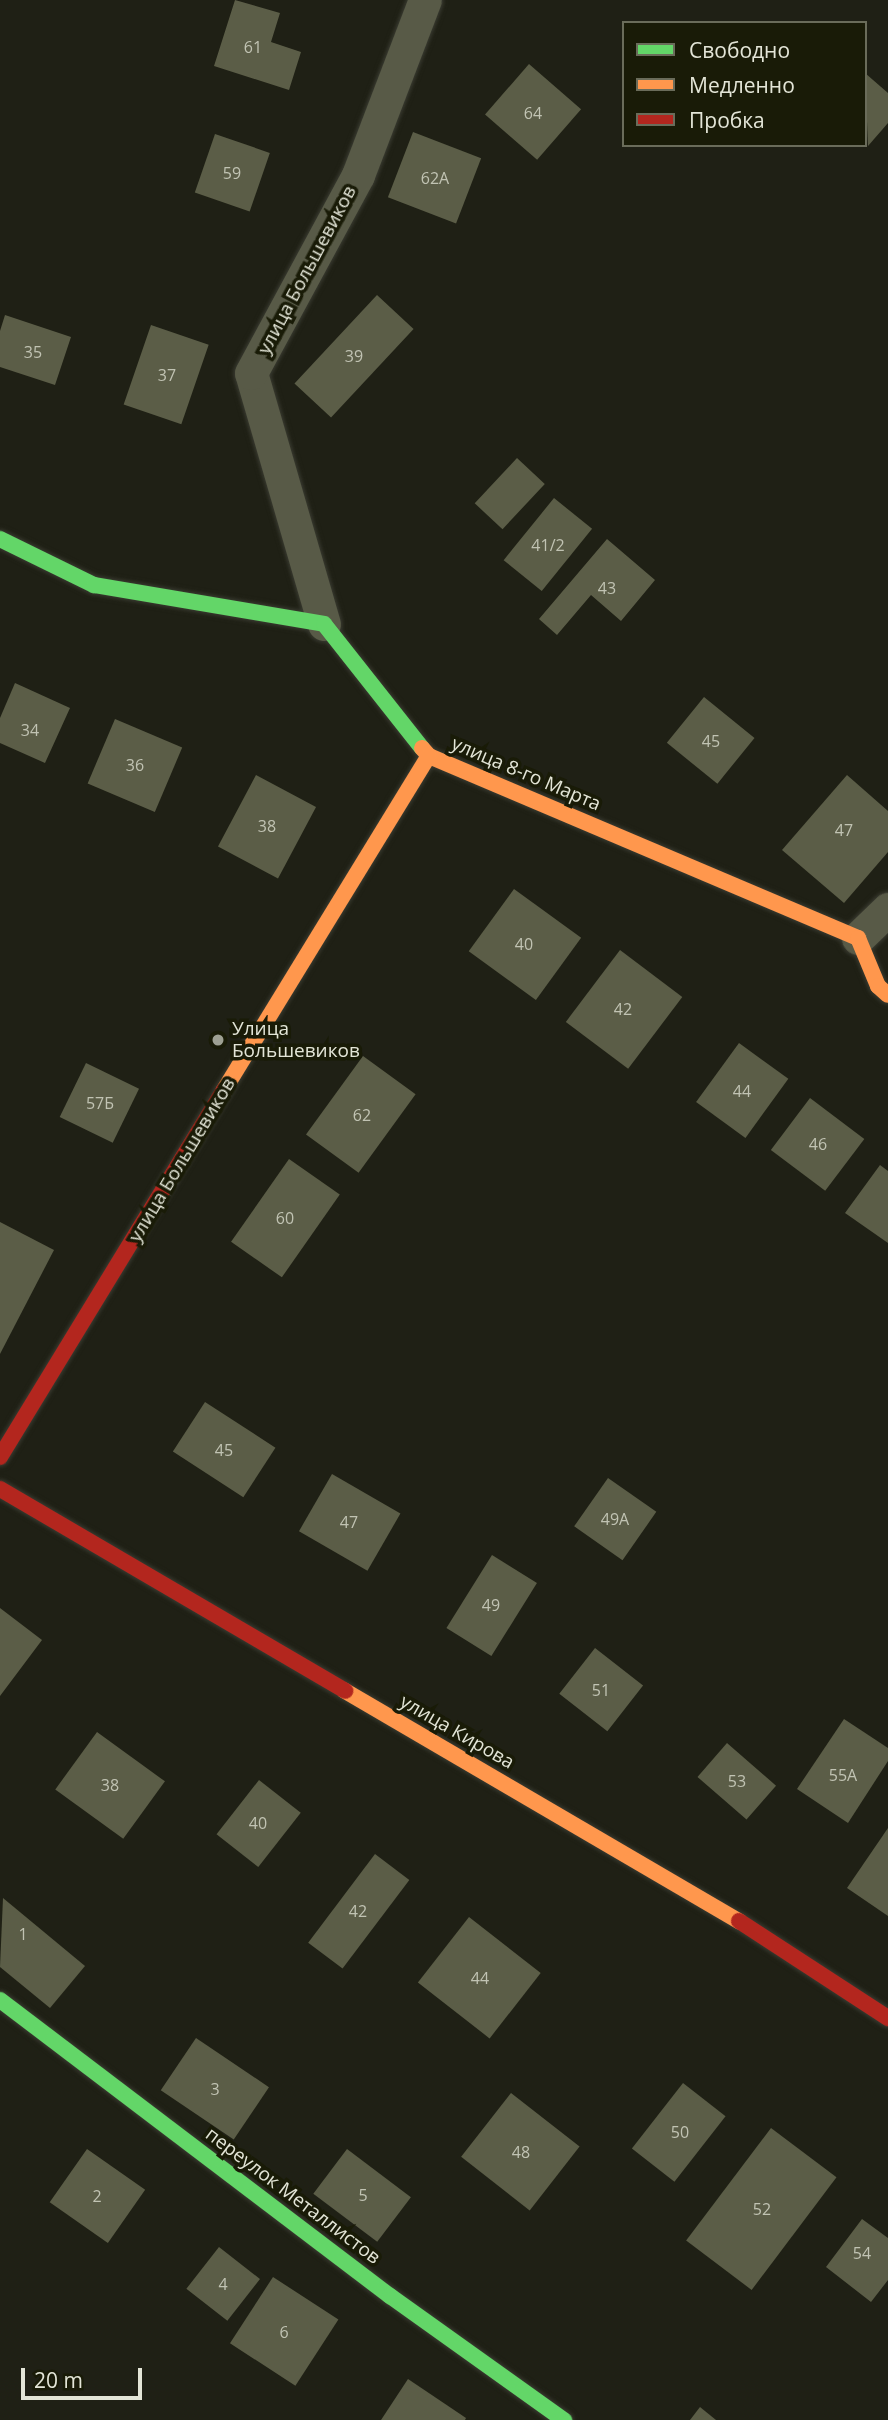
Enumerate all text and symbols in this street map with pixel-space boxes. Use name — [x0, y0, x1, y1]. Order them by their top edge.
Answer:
legend — [622, 21, 867, 147]
text: Свободно — [689, 36, 790, 64]
house number: 61 — [244, 37, 262, 57]
text: Медленно — [689, 71, 795, 99]
house number: 64 — [524, 103, 542, 123]
text: Пробка — [689, 106, 765, 134]
house number: 59 — [223, 163, 241, 183]
house number: 62А — [421, 168, 449, 188]
street label: улица Большевиков — [253, 182, 361, 358]
house number: 35 — [24, 342, 42, 362]
house number: 39 — [345, 346, 363, 366]
house number: 37 — [158, 365, 176, 385]
house number: 41/2 — [531, 535, 565, 555]
house number: 43 — [598, 578, 616, 598]
house number: 34 — [21, 720, 39, 740]
house number: 45 — [702, 731, 720, 751]
street label: улица 8-го Марта — [448, 732, 604, 816]
house number: 36 — [126, 755, 144, 775]
house number: 38 — [258, 816, 276, 836]
house number: 47 — [835, 820, 853, 840]
house number: 40 — [515, 934, 533, 954]
house number: 42 — [614, 999, 632, 1019]
place label: Улица Большевиков — [232, 1018, 360, 1062]
marker: Улица Большевиков — [210, 1032, 226, 1048]
street label: улица Большевиков — [124, 1074, 240, 1246]
house number: 44 — [733, 1081, 751, 1101]
house number: 57Б — [86, 1093, 114, 1113]
house number: 62 — [353, 1105, 371, 1125]
house number: 46 — [809, 1134, 827, 1154]
house number: 60 — [276, 1208, 294, 1228]
house number: 45 — [215, 1440, 233, 1460]
house number: 49А — [601, 1509, 629, 1529]
house number: 47 — [340, 1512, 358, 1532]
house number: 49 — [482, 1595, 500, 1615]
house number: 51 — [592, 1680, 610, 1700]
street label: улица Кирова — [396, 1690, 518, 1774]
house number: 55А — [829, 1765, 857, 1785]
house number: 53 — [728, 1771, 746, 1791]
house number: 38 — [101, 1775, 119, 1795]
house number: 40 — [249, 1813, 267, 1833]
house number: 42 — [349, 1901, 367, 1921]
house number: 1 — [18, 1924, 28, 1944]
house number: 44 — [471, 1968, 489, 1988]
house number: 3 — [210, 2079, 220, 2099]
house number: 50 — [671, 2122, 689, 2142]
street label: переулок Металлистов — [201, 2123, 385, 2269]
house number: 48 — [512, 2142, 530, 2162]
house number: 5 — [358, 2185, 368, 2205]
house number: 2 — [92, 2186, 102, 2206]
house number: 52 — [753, 2199, 771, 2219]
house number: 54 — [853, 2243, 871, 2263]
house number: 4 — [218, 2274, 228, 2294]
house number: 6 — [279, 2322, 289, 2342]
scale bar — [24, 2354, 145, 2398]
text: 20 m — [34, 2366, 83, 2394]

